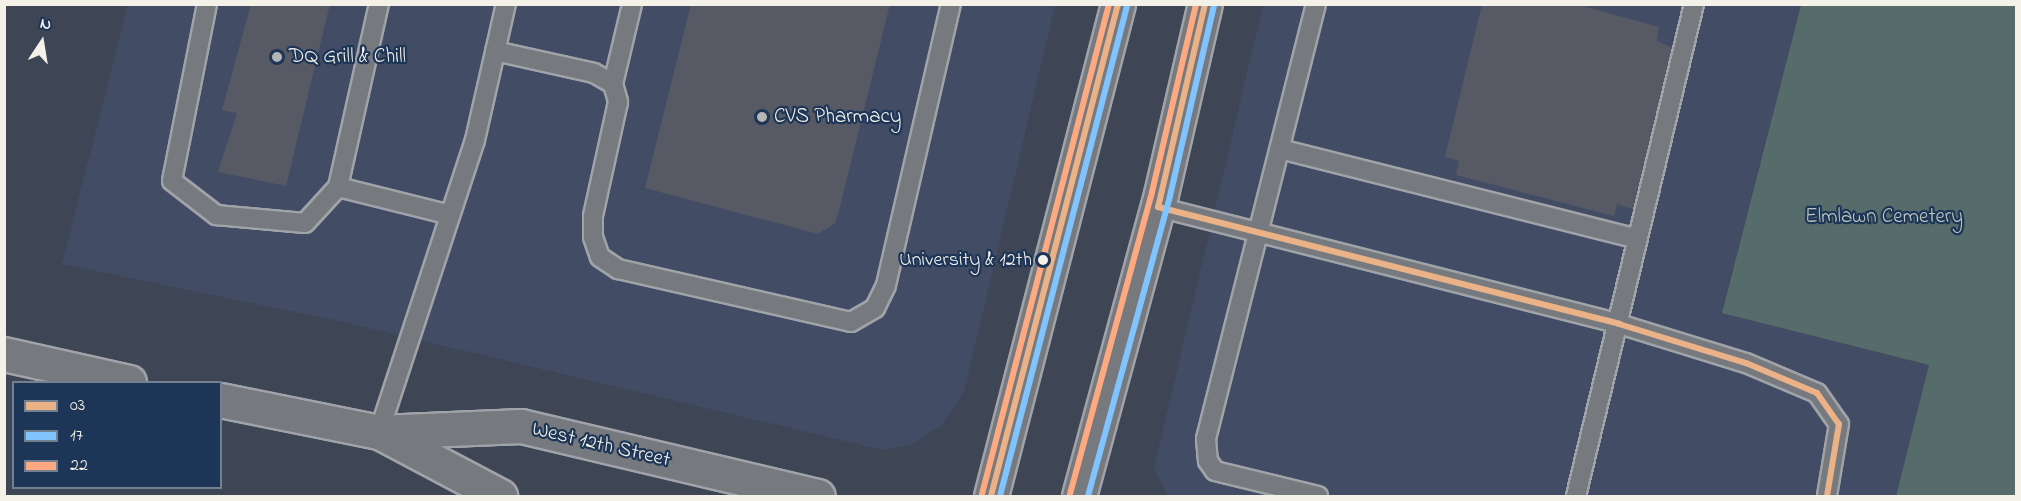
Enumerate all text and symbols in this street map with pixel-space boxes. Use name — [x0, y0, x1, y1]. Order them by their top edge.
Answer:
north arrow — [12, 12, 72, 72]
text: N — [38, 12, 54, 37]
place label: DQ Grill & Chill — [289, 44, 406, 70]
marker: DQ Grill & Chill — [270, 50, 284, 64]
place label: CVS Pharmacy — [774, 104, 901, 130]
marker: CVS Pharmacy — [755, 110, 769, 124]
park label: Elmlawn Cemetery — [1805, 204, 1963, 230]
place label: University & 12th — [899, 248, 1032, 272]
marker: University & 12th — [1037, 254, 1049, 266]
legend — [12, 381, 222, 489]
text: 03 — [70, 393, 85, 419]
street label: West 12th Street — [529, 417, 673, 473]
text: 17 — [70, 423, 83, 449]
text: 22 — [70, 453, 88, 479]

